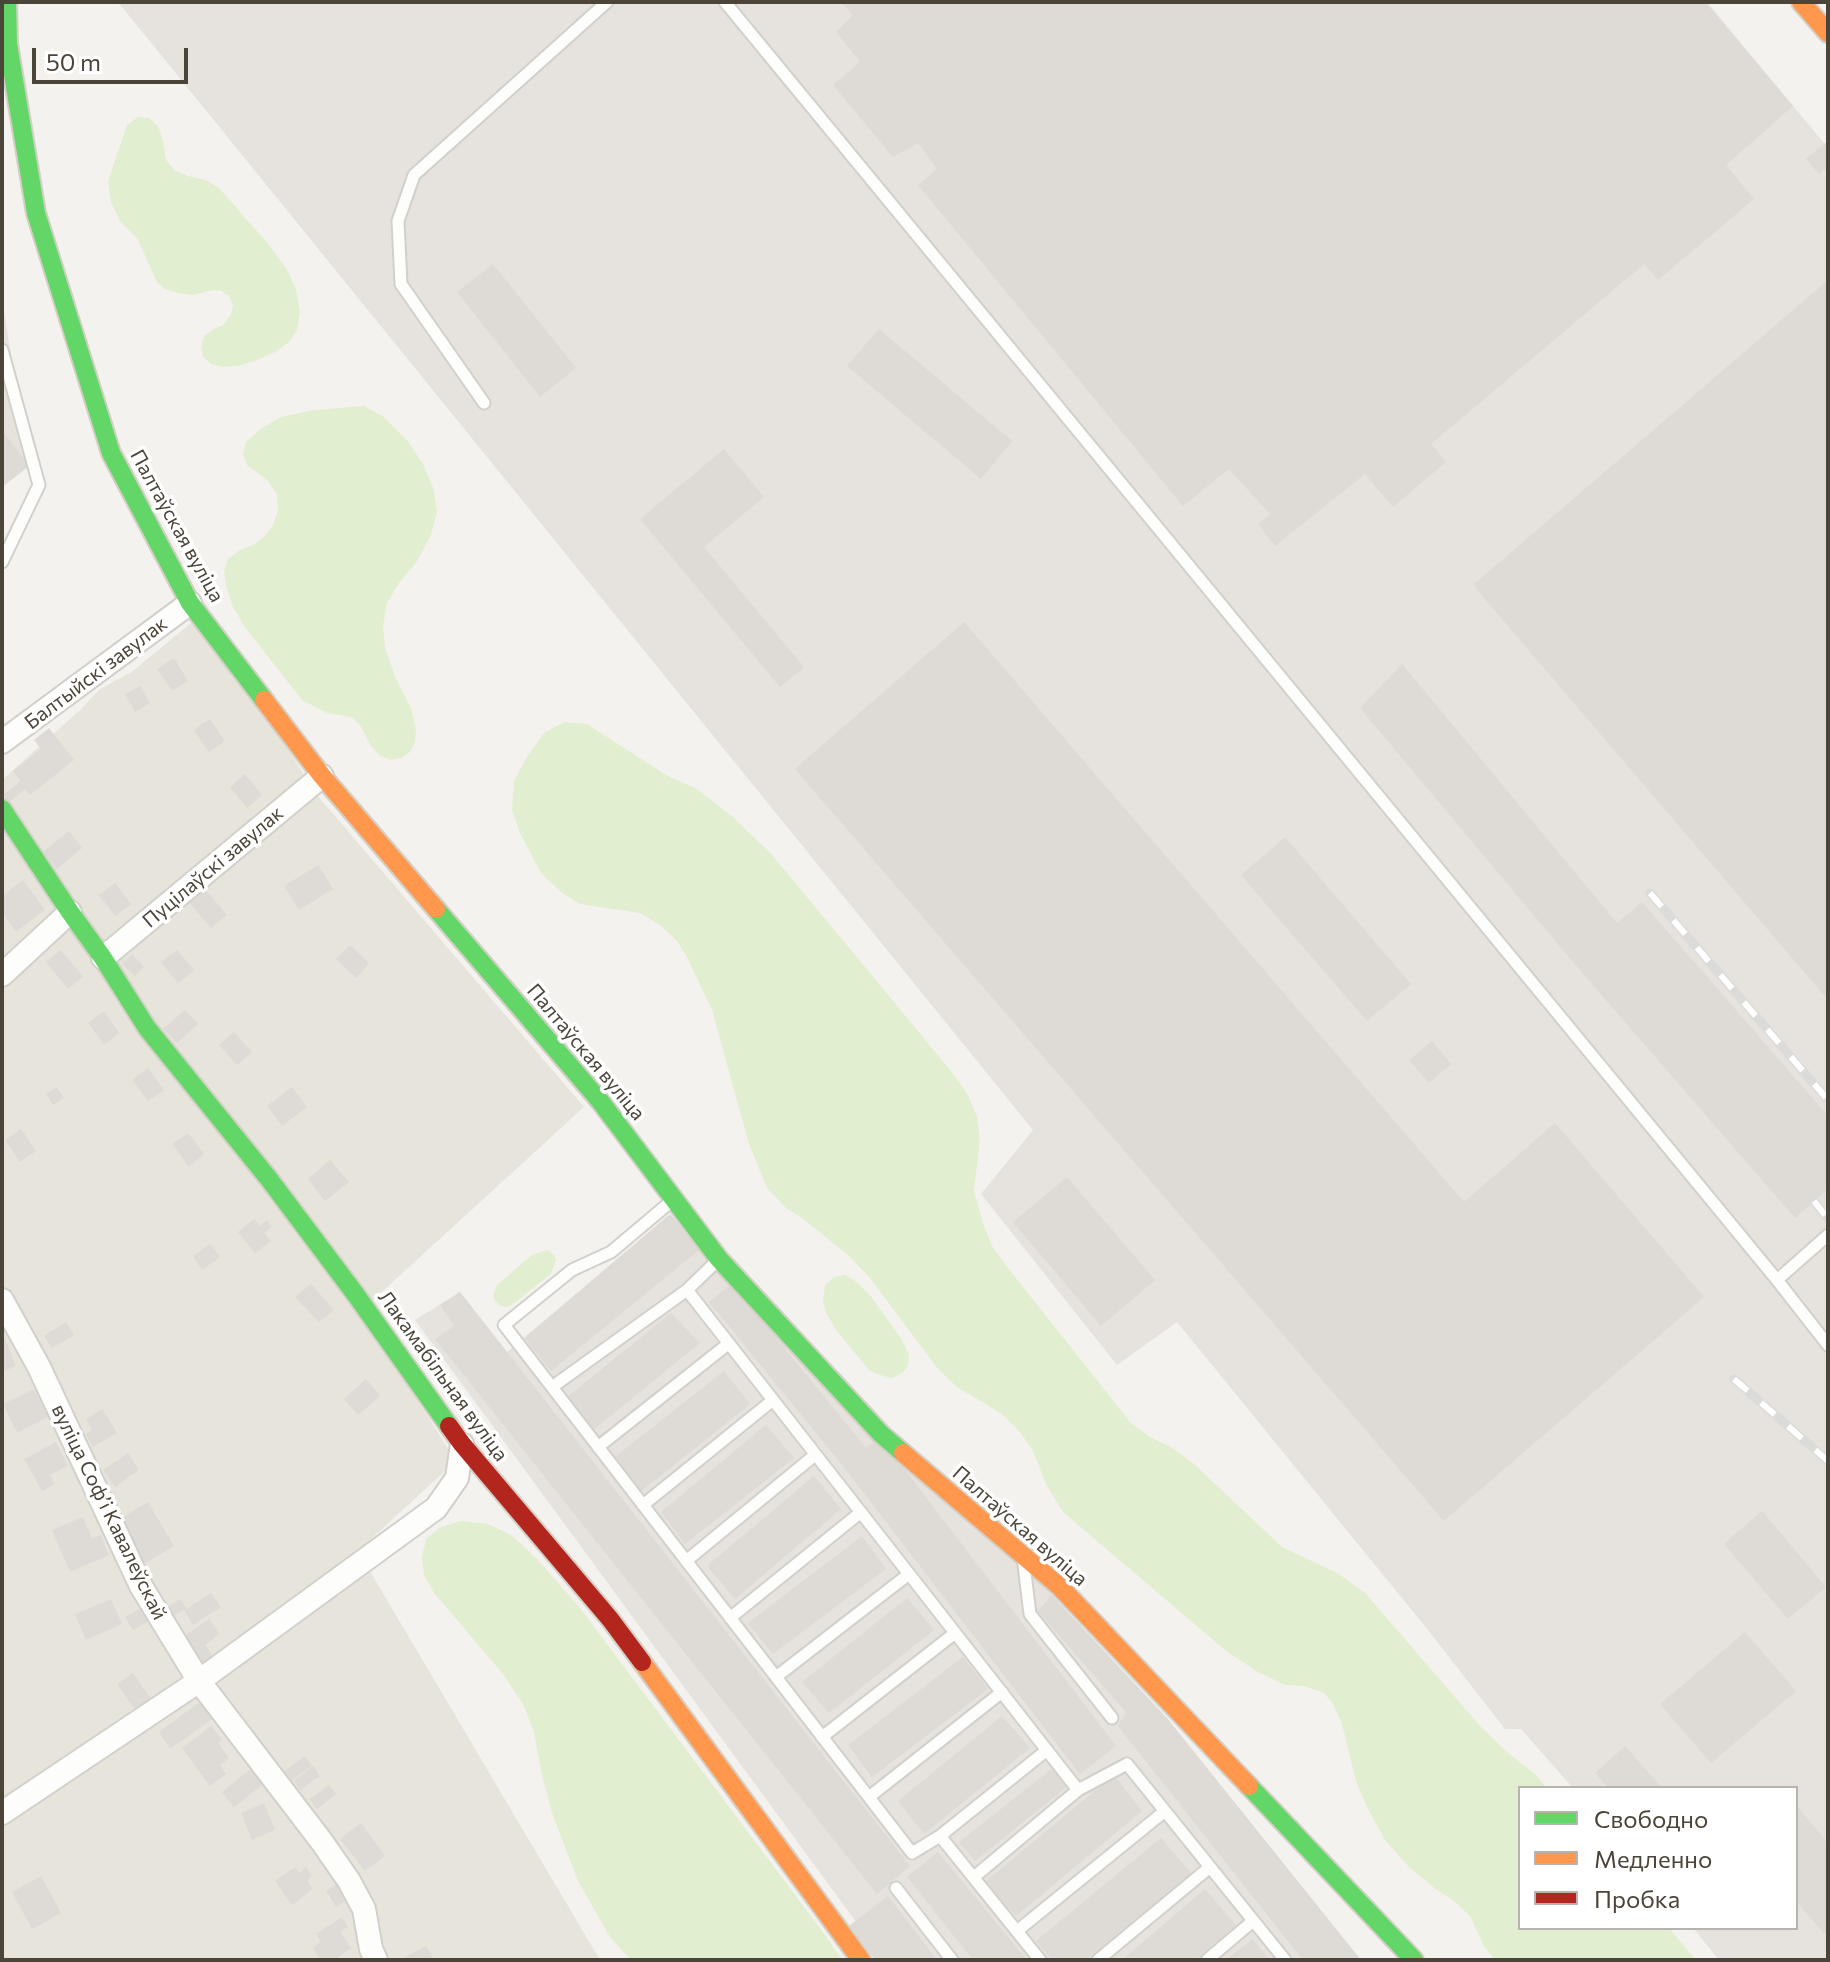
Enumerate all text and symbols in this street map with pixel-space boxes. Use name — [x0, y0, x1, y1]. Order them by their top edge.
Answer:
scale bar — [36, 32, 192, 82]
text: 50 m — [46, 47, 101, 76]
street label: Палтаўская вуліца — [125, 446, 229, 606]
street label: Балтыйскі завулак — [20, 612, 172, 734]
street label: Пуцілаўскі завулак — [138, 801, 288, 933]
street label: Палтаўская вуліца — [522, 979, 650, 1125]
street label: Лакамабільная вуліца — [373, 1286, 513, 1466]
street label: вуліца Софʼі Кавалеўскай — [46, 1400, 172, 1624]
street label: Палтаўская вуліца — [948, 1461, 1092, 1591]
legend — [1518, 1786, 1798, 1930]
text: Свободно — [1594, 1804, 1708, 1833]
text: Медленно — [1594, 1844, 1712, 1873]
text: Пробка — [1594, 1884, 1680, 1913]

